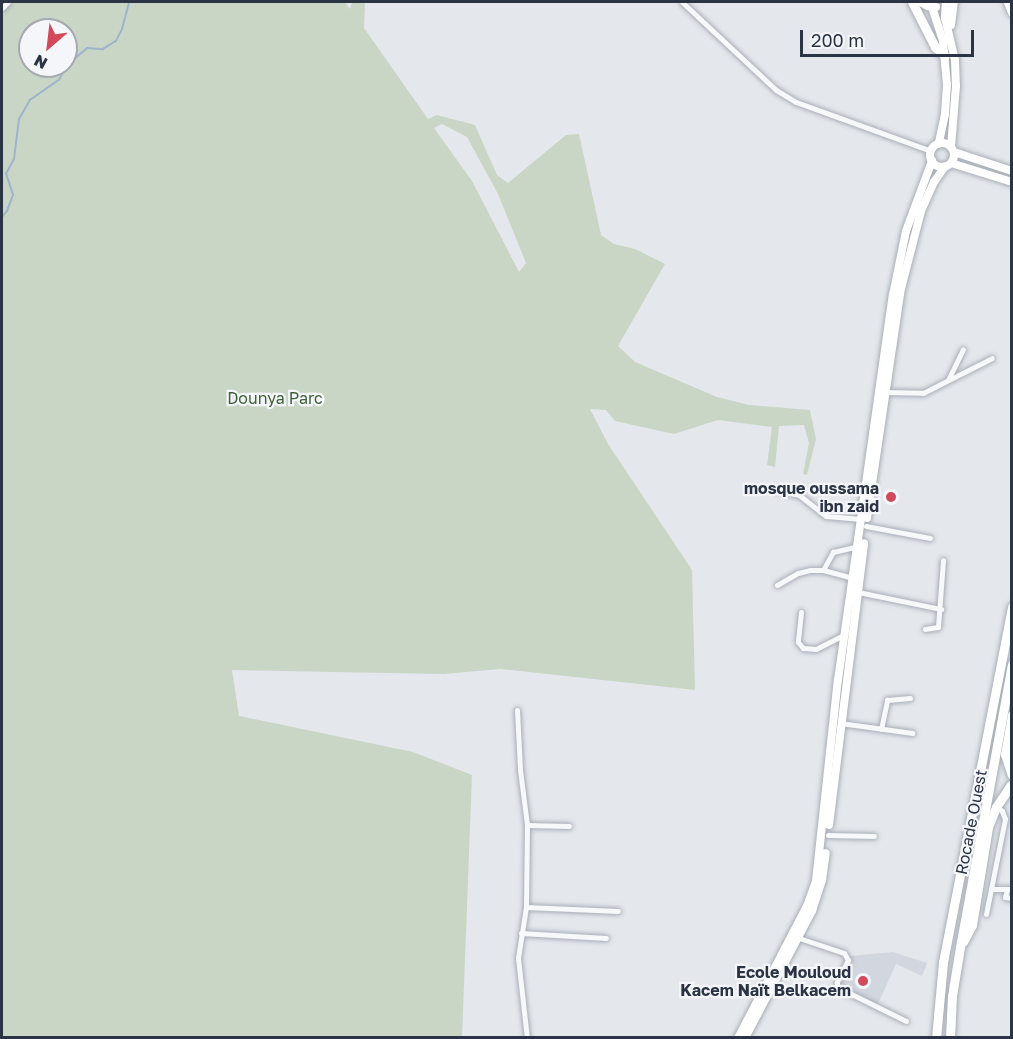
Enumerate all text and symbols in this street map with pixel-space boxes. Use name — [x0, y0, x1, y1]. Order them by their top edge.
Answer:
north arrow — [18, 18, 78, 78]
scale bar — [803, 18, 977, 56]
text: 200 m — [811, 29, 864, 51]
text: N — [30, 50, 51, 74]
park label: Dounya Parc — [227, 388, 323, 408]
place label: mosque oussama ibn zaid — [744, 478, 879, 516]
marker: mosque oussama ibn zaid — [884, 490, 898, 504]
street label: Rocade Ouest — [951, 768, 991, 876]
place label: Ecole Mouloud Kacem Naït Belkacem — [680, 962, 851, 1000]
marker: Ecole Mouloud Kacem Naït Belkacem — [856, 974, 870, 988]

